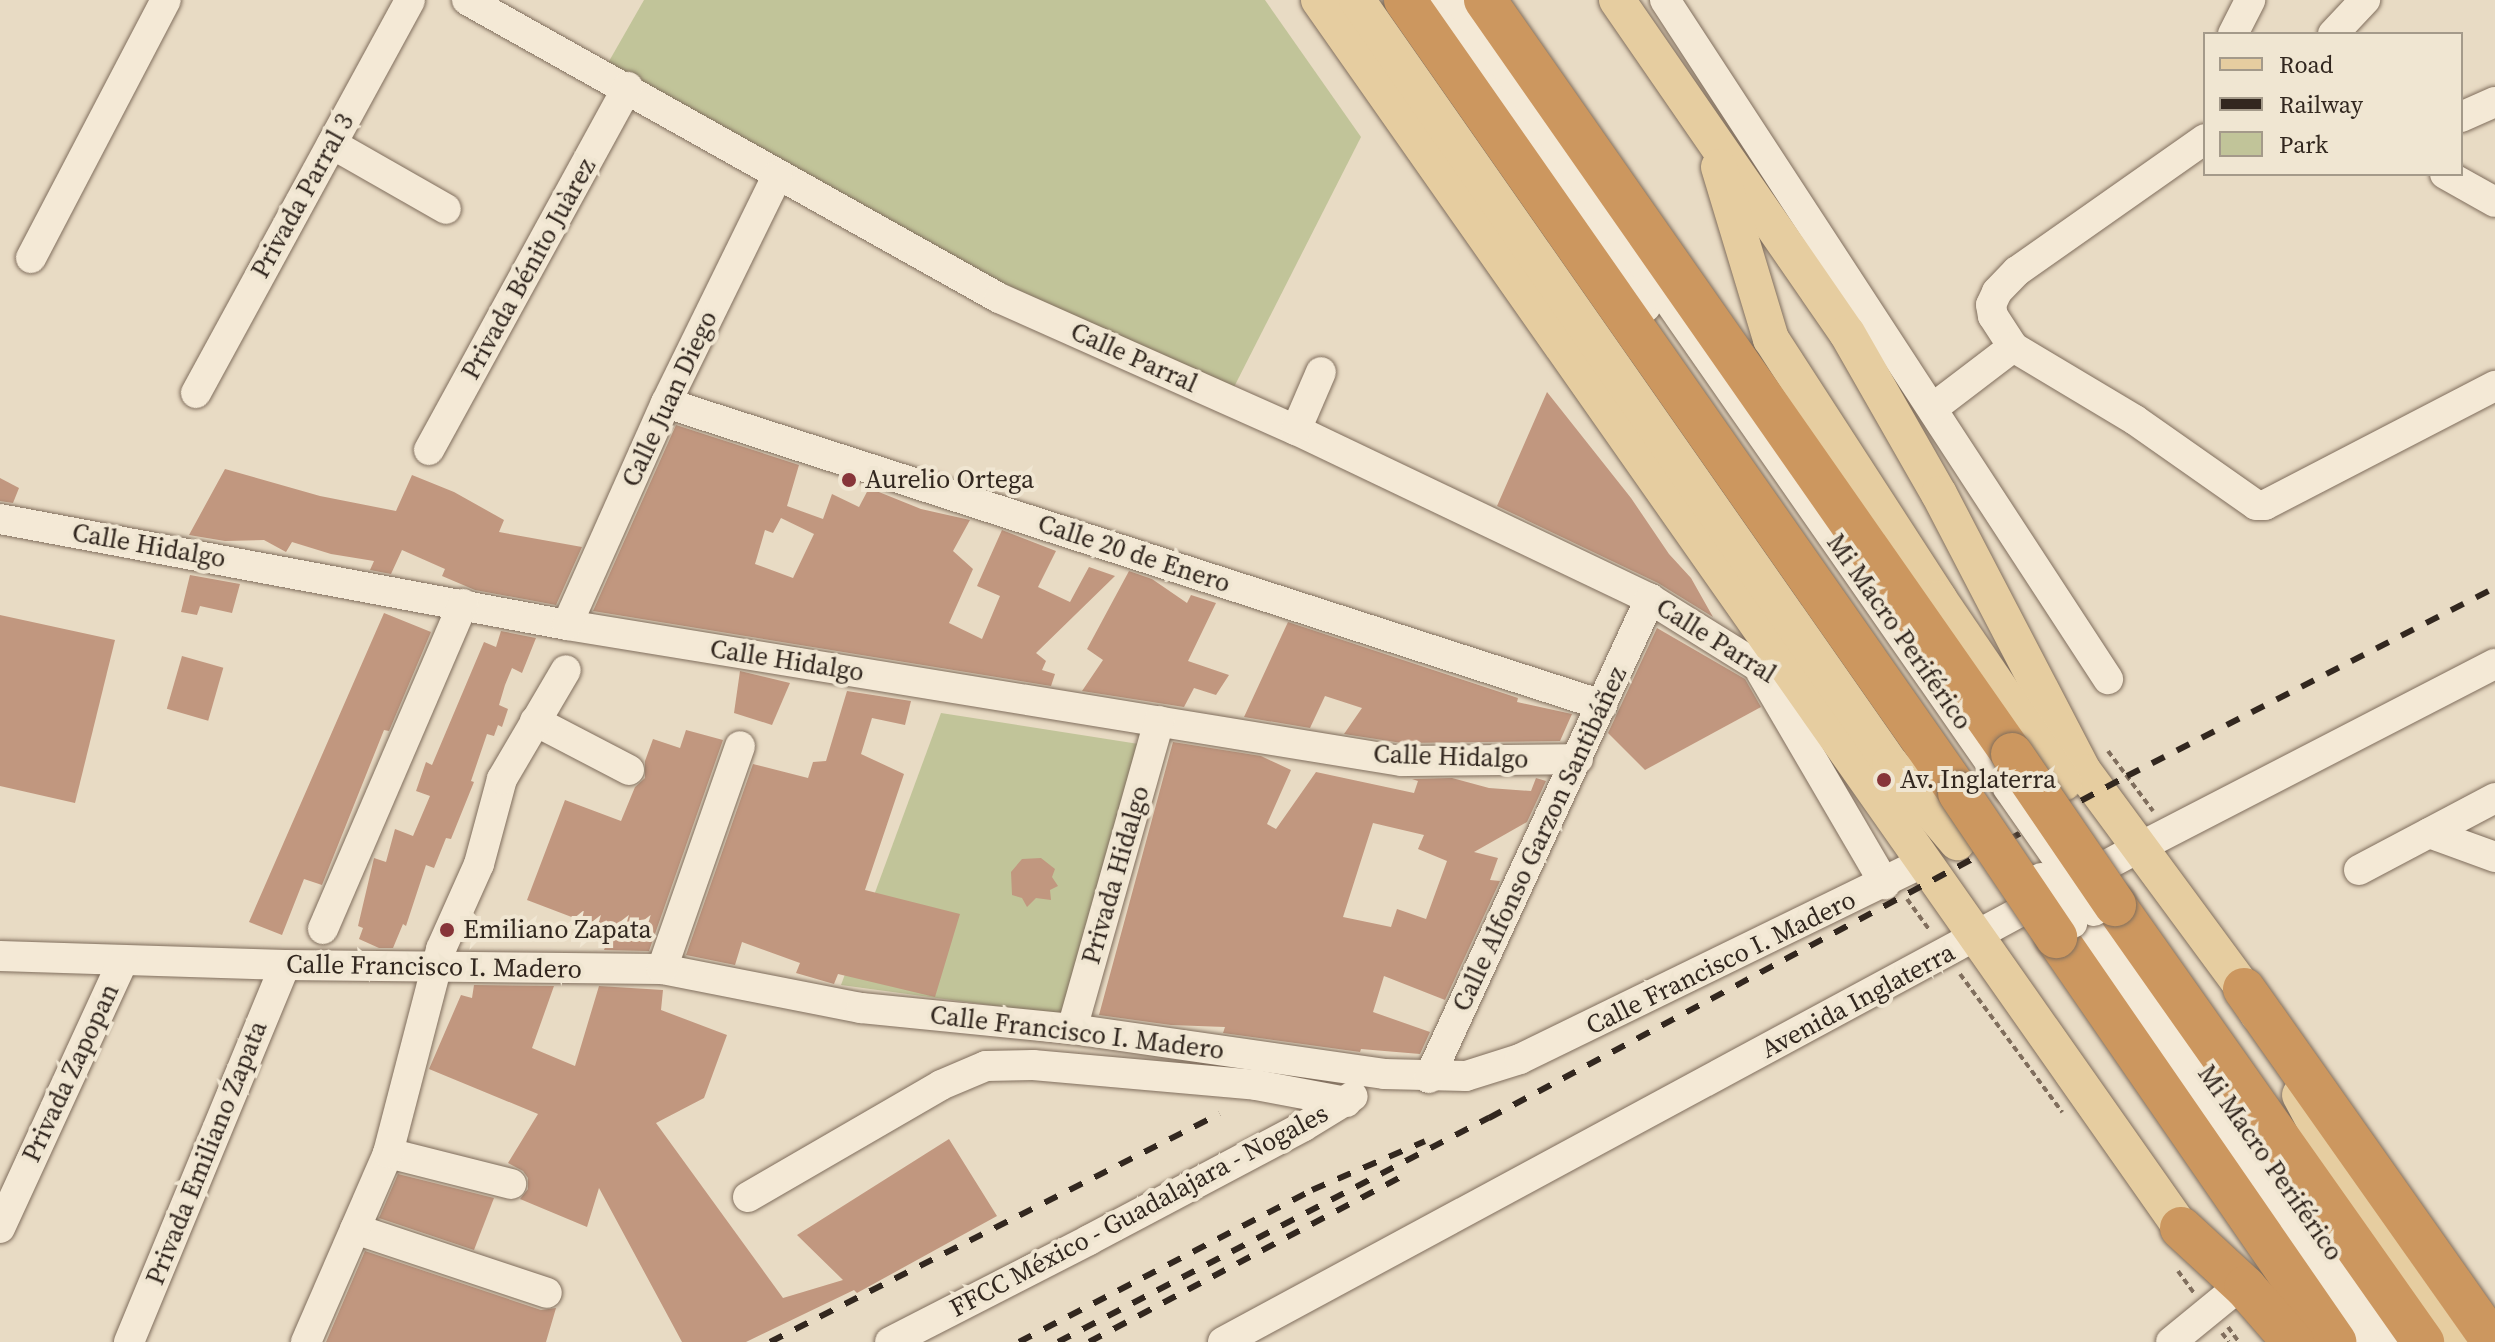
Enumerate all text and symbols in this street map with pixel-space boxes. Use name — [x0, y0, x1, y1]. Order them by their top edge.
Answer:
legend — [2203, 32, 2463, 176]
text: Road — [2279, 48, 2333, 81]
text: Railway — [2279, 88, 2363, 121]
street label: Privada Parral 3 — [245, 108, 361, 284]
text: Park — [2279, 128, 2328, 161]
street label: Privada Bénito Juàrez — [455, 153, 603, 385]
street label: Calle Juan Diego — [616, 306, 724, 492]
street label: Calle Parral — [1066, 316, 1202, 400]
place label: Aurelio Ortega — [865, 464, 1034, 496]
marker: Aurelio Ortega — [840, 471, 858, 489]
street label: Calle 20 de Enero — [1034, 508, 1234, 600]
street label: Calle Hidalgo — [70, 517, 228, 575]
street label: Mi Macro Periférico — [1820, 528, 1978, 736]
street label: Calle Parral — [1650, 592, 1782, 690]
street label: Calle Hidalgo — [708, 633, 866, 689]
street label: Calle Alfonso Garzon Santibáñez — [1446, 662, 1634, 1016]
street label: Calle Hidalgo — [1373, 739, 1529, 775]
place label: Av. Inglaterra — [1900, 764, 2056, 796]
marker: Av. Inglaterra — [1875, 771, 1893, 789]
street label: Privada Hidalgo — [1076, 782, 1156, 968]
street label: Calle Francisco I. Madero — [1581, 884, 1861, 1042]
place label: Emiliano Zapata — [463, 914, 652, 946]
marker: Emiliano Zapata — [438, 921, 456, 939]
street label: Avenida Inglaterra — [1756, 937, 1960, 1065]
street label: Calle Francisco I. Madero — [286, 949, 582, 985]
street label: Privada Zapopan — [16, 979, 126, 1167]
street label: Calle Francisco I. Madero — [928, 999, 1226, 1067]
street label: Privada Emiliano Zapata — [140, 1017, 274, 1289]
street label: Mi Macro Periférico — [2191, 1059, 2349, 1267]
street label: FFCC México - Guadalajara - Nogales — [945, 1098, 1333, 1324]

